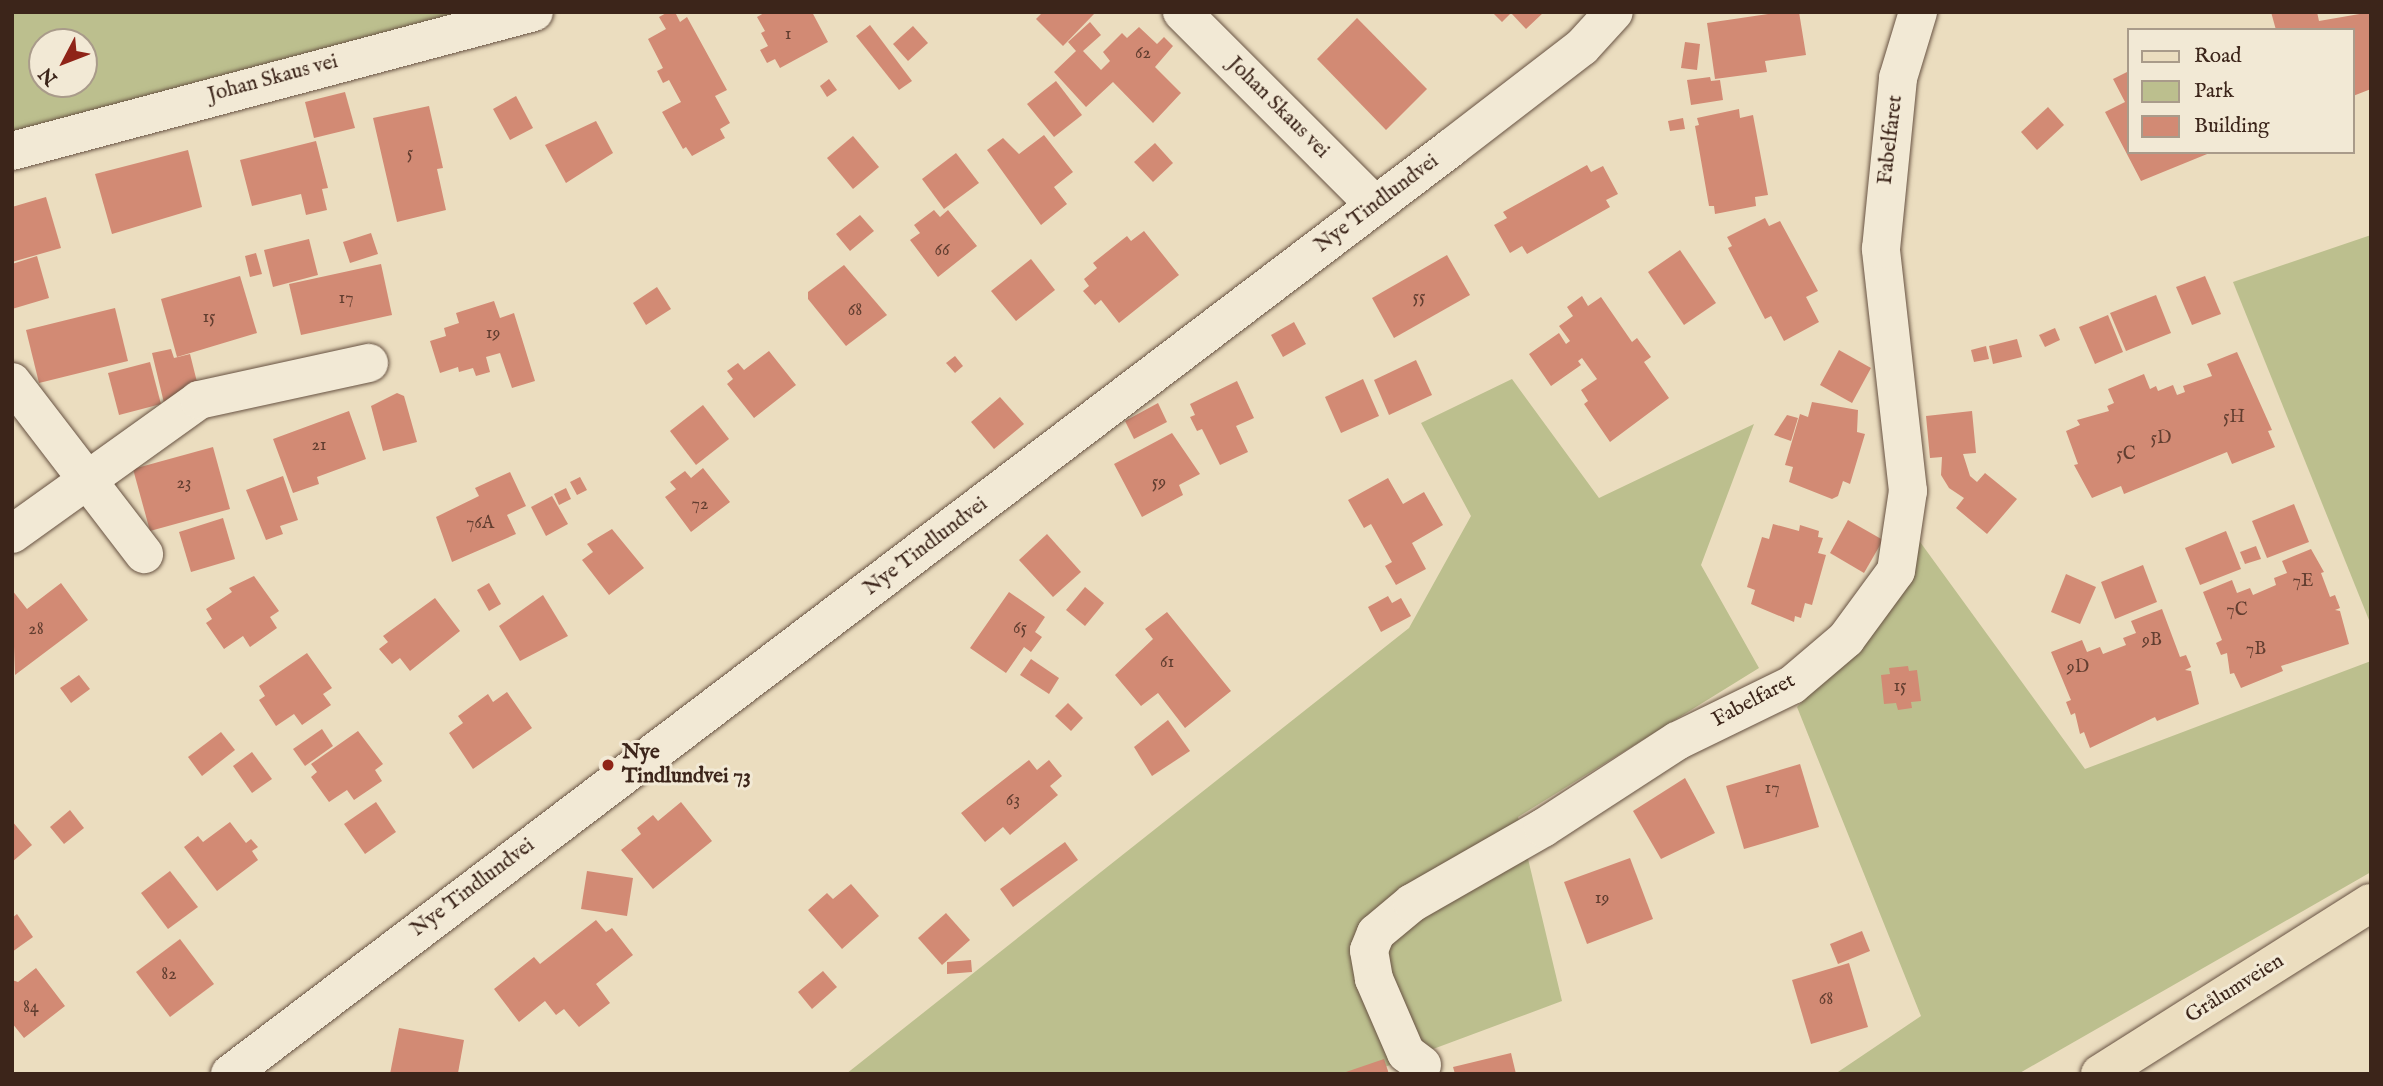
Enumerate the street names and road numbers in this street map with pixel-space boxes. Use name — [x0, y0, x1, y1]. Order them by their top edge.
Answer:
street label: Johan Skaus vei — [205, 50, 341, 108]
street label: Johan Skaus vei — [1222, 52, 1334, 164]
street label: Fabelfaret — [1873, 94, 1909, 186]
street label: Nye Tindlundvei — [1310, 149, 1444, 259]
street label: Nye Tindlundvei — [859, 492, 993, 602]
street label: Fabelfaret — [1708, 669, 1800, 733]
street label: Nye Tindlundvei — [406, 833, 540, 943]
street label: Grålumveien — [2181, 949, 2289, 1029]

